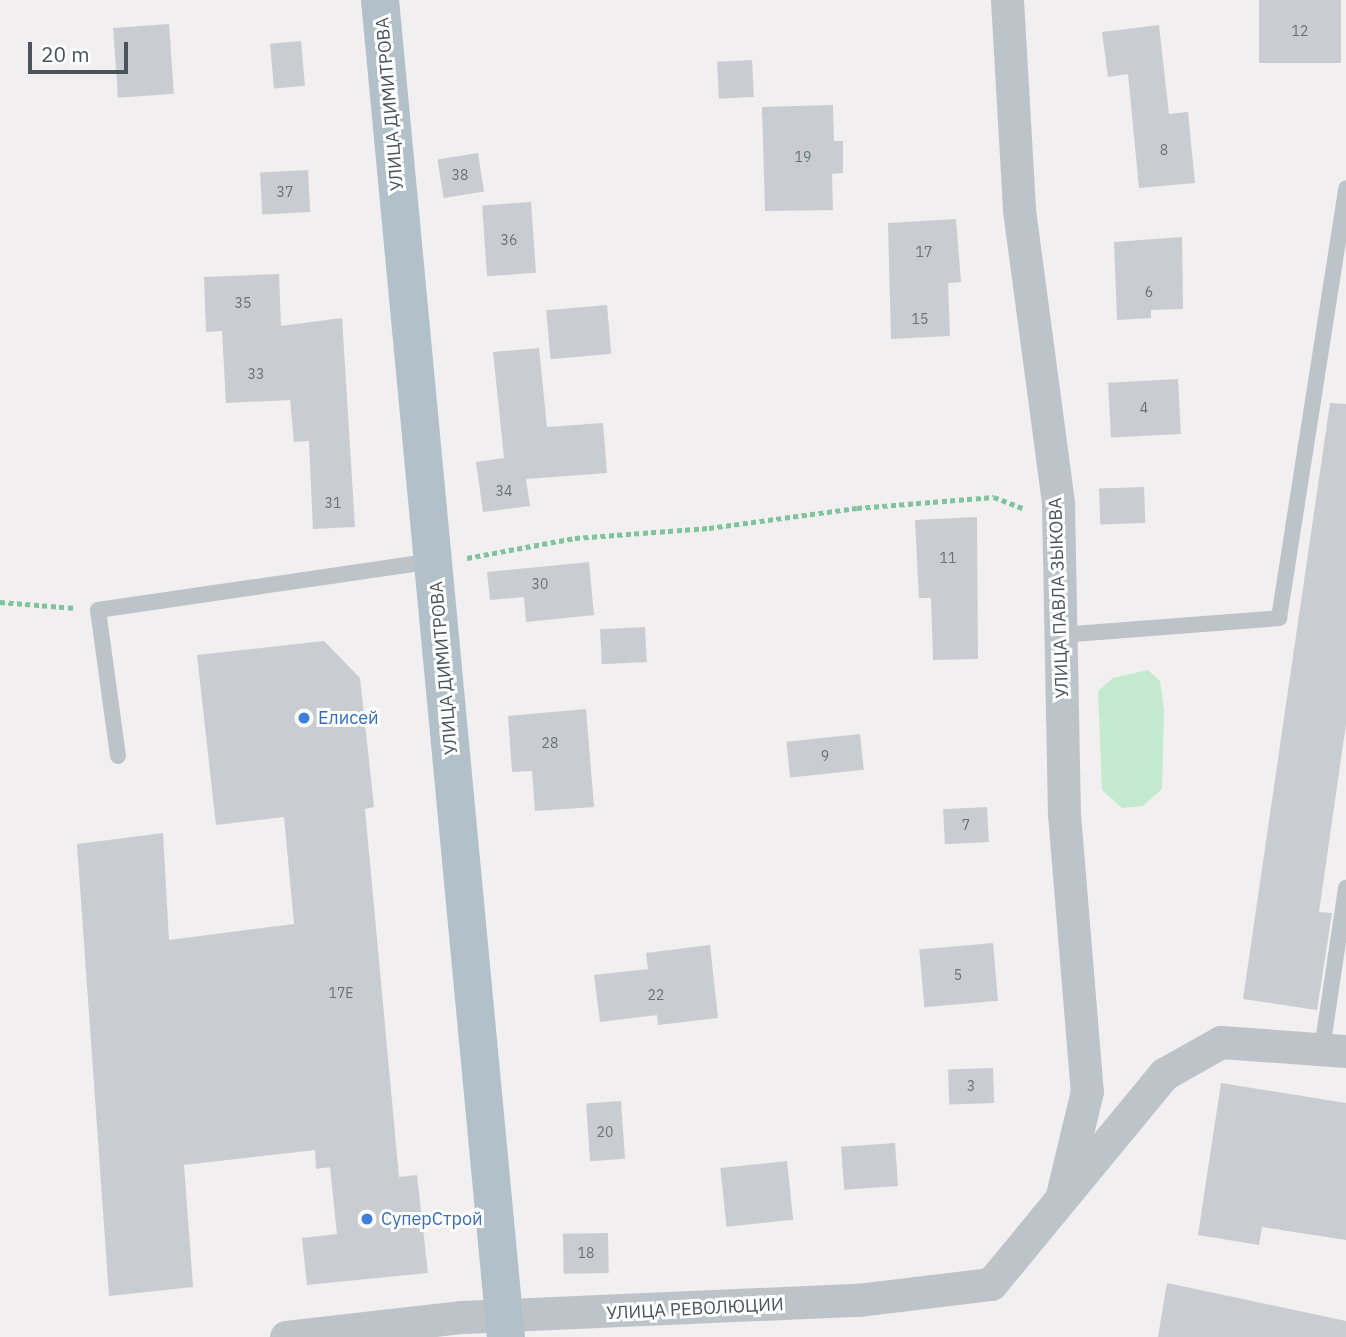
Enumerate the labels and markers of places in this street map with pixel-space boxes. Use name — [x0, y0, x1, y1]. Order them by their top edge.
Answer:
place label: Елисей — [318, 707, 379, 729]
marker: Елисей — [296, 710, 312, 726]
place label: СуперСтрой — [381, 1208, 483, 1230]
marker: СуперСтрой — [359, 1211, 375, 1227]

